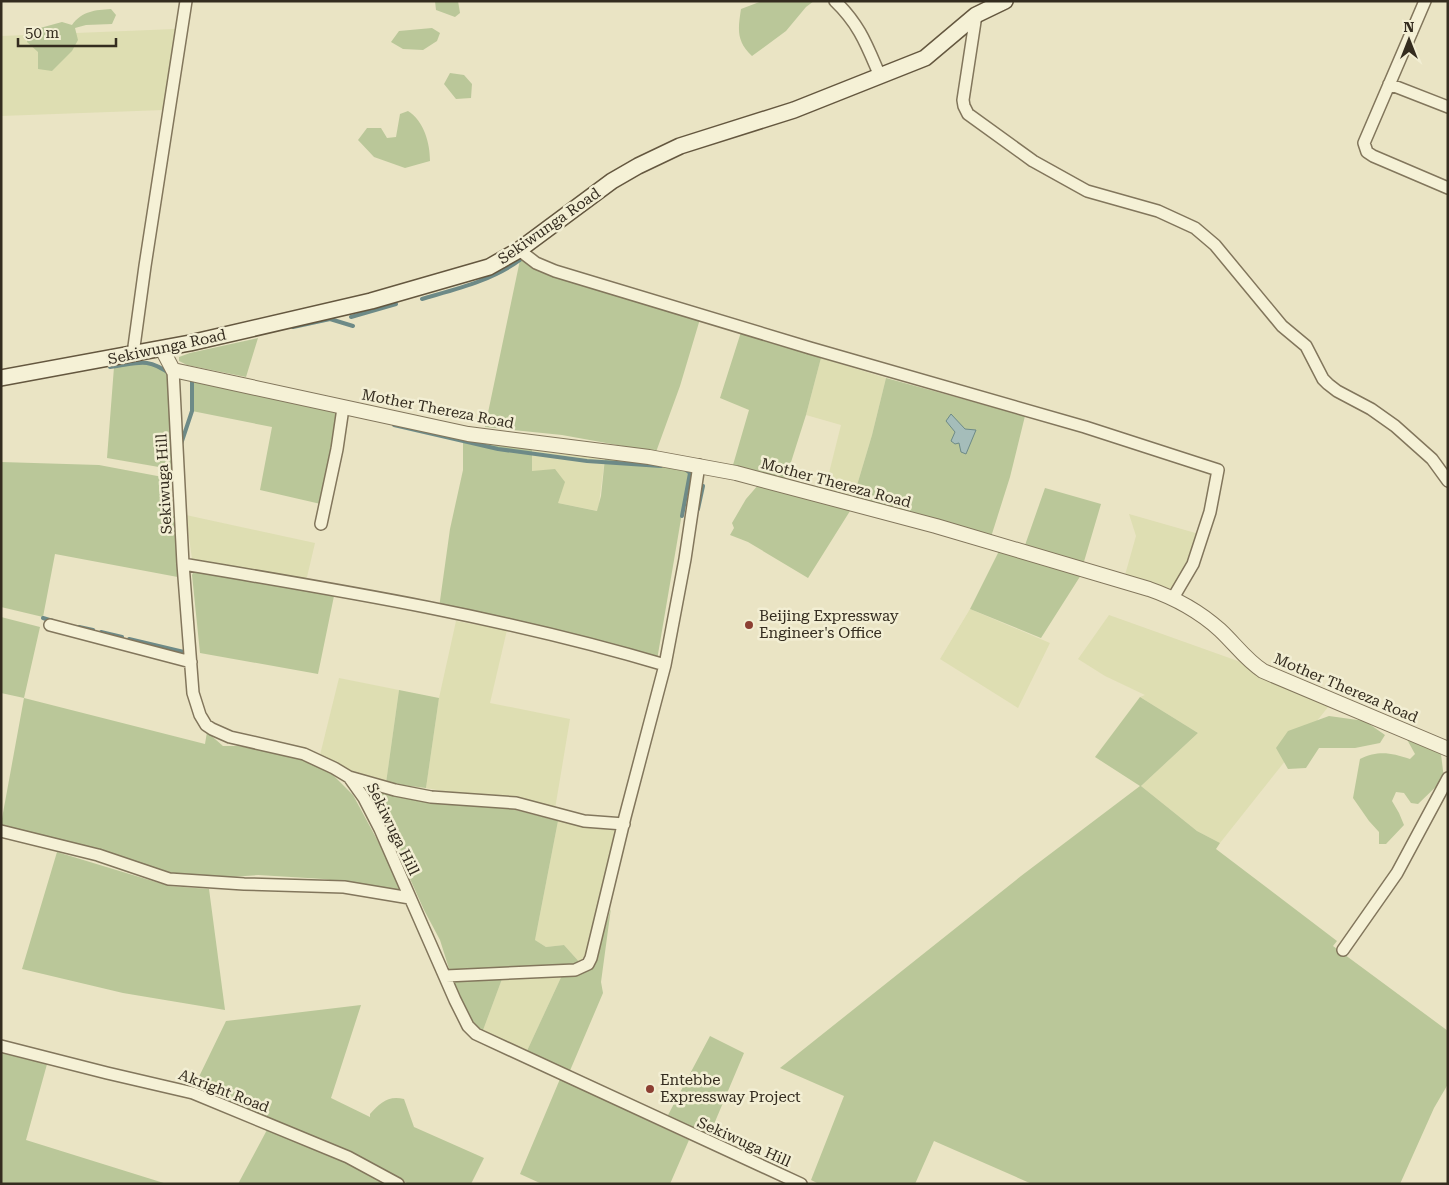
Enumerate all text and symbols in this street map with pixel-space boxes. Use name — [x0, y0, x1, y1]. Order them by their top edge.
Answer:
scale bar — [18, 15, 115, 47]
north arrow — [1384, 15, 1434, 65]
text: N — [1404, 19, 1415, 35]
text: 50 m — [25, 24, 60, 42]
street label: Sekiwunga Road — [494, 184, 604, 268]
street label: Sekiwunga Road — [106, 326, 228, 368]
street label: Mother Thereza Road — [360, 385, 516, 433]
street label: Sekiwuga Hill — [152, 433, 176, 535]
street label: Mother Thereza Road — [759, 454, 913, 512]
place label: Beijing Expressway Engineer's Office — [759, 607, 899, 642]
marker: Beijing Expressway Engineer's Office — [743, 619, 755, 631]
street label: Mother Thereza Road — [1271, 649, 1421, 727]
street label: Sekiwuga Hill — [363, 780, 423, 878]
street label: Akright Road — [176, 1065, 272, 1117]
place label: Entebbe Expressway Project — [660, 1071, 801, 1106]
marker: Entebbe Expressway Project — [644, 1083, 656, 1095]
street label: Sekiwuga Hill — [694, 1113, 794, 1171]

